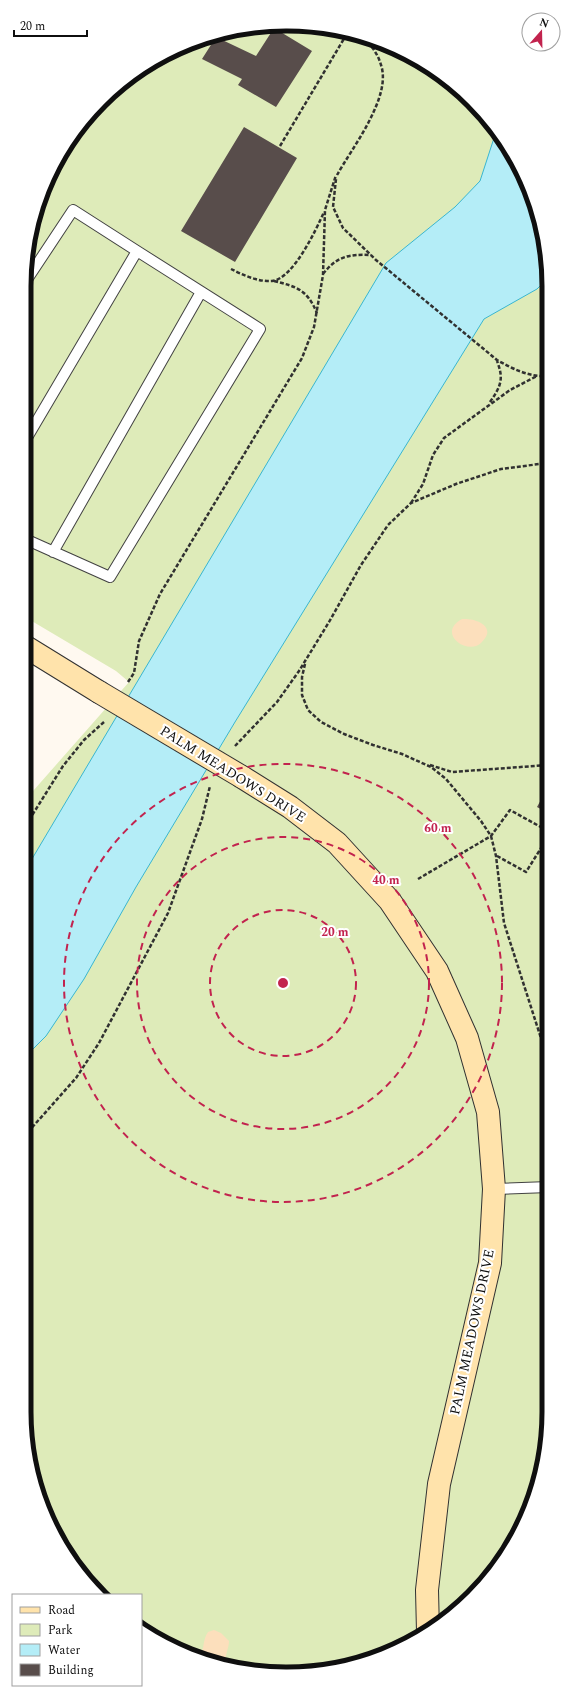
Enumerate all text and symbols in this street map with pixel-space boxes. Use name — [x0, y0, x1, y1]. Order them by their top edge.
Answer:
scale bar — [14, 12, 87, 38]
north arrow — [521, 12, 561, 52]
text: N — [537, 14, 551, 33]
text: 20 m — [20, 17, 45, 36]
street label: PALM MEADOWS DRIVE — [156, 720, 310, 828]
text: 60 m — [424, 819, 452, 838]
text: 40 m — [372, 871, 400, 890]
text: 20 m — [321, 923, 349, 942]
centre of rings — [276, 976, 290, 990]
street label: PALM MEADOWS DRIVE — [444, 1247, 500, 1417]
legend — [12, 1594, 142, 1686]
text: Road — [48, 1601, 75, 1620]
text: Park — [48, 1621, 73, 1640]
text: Water — [48, 1641, 80, 1660]
text: Building — [48, 1661, 94, 1680]

